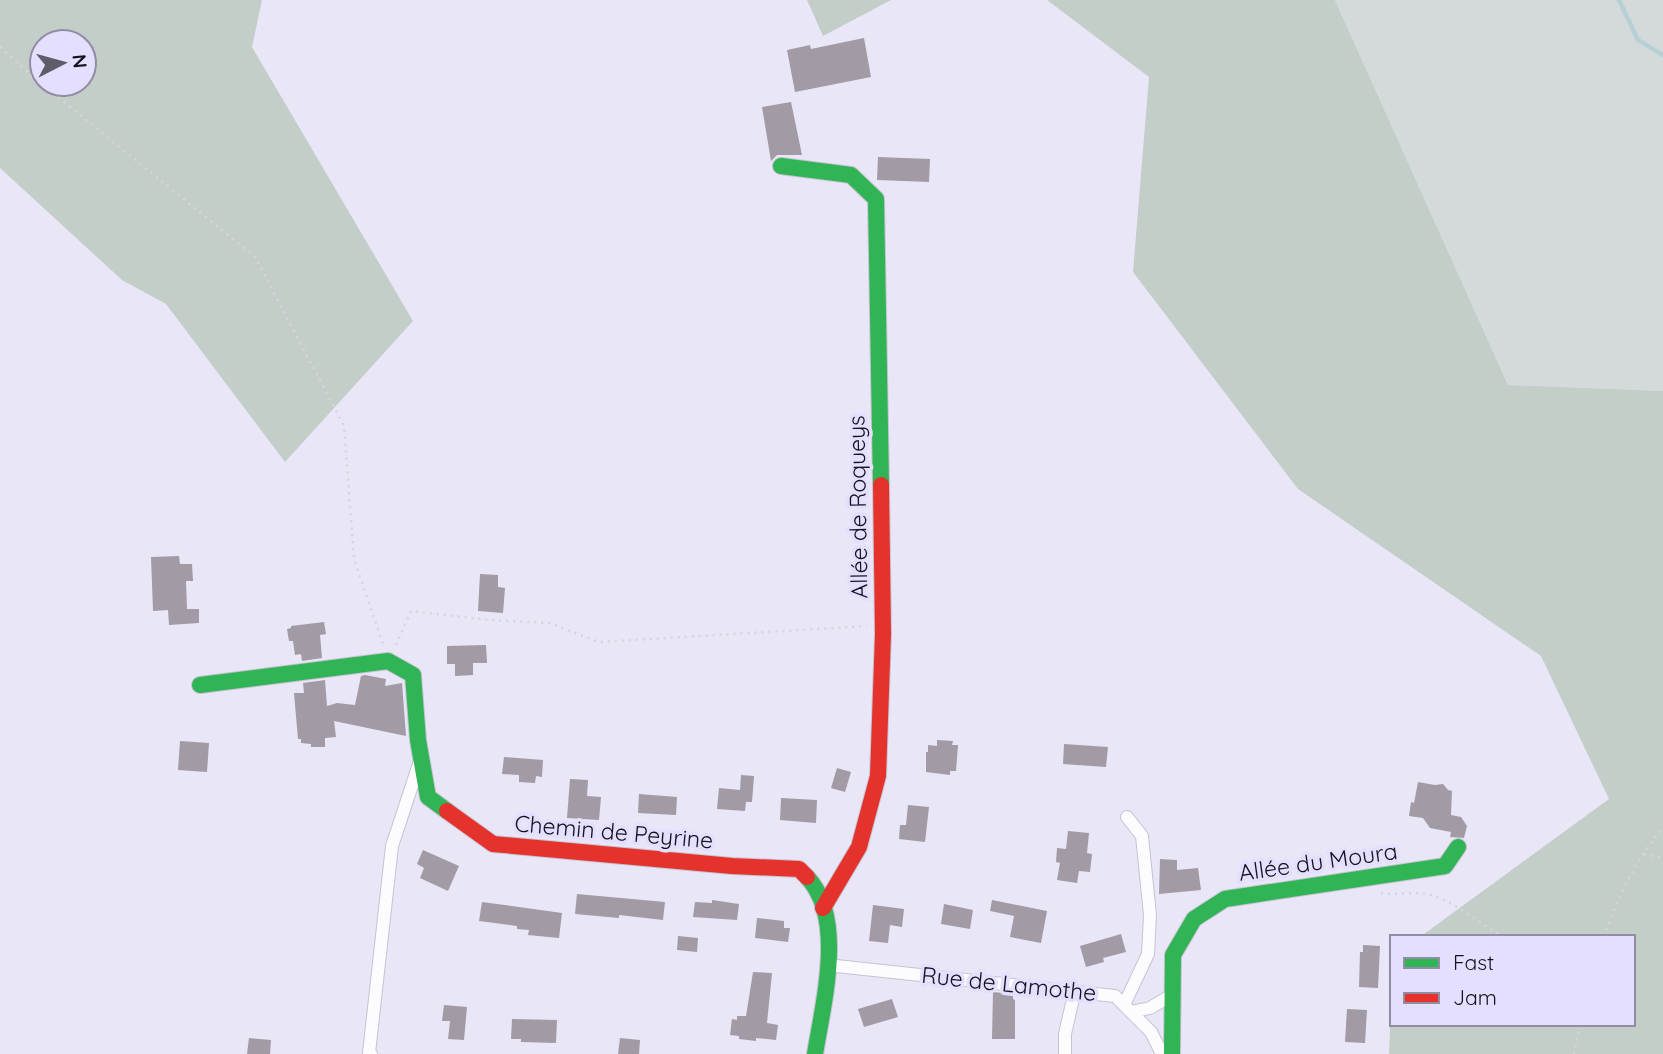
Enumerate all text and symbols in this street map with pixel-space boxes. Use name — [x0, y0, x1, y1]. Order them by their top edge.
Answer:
north arrow — [28, 28, 98, 98]
text: N — [67, 53, 93, 69]
street label: Allée de Roqueys — [841, 415, 874, 599]
street label: Chemin de Peyrine — [514, 808, 715, 855]
street label: Allée du Moura — [1237, 836, 1399, 887]
legend — [1390, 935, 1635, 1026]
text: Fast — [1453, 949, 1494, 975]
street label: Rue de Lamothe — [920, 960, 1098, 1007]
text: Jam — [1453, 984, 1497, 1010]

